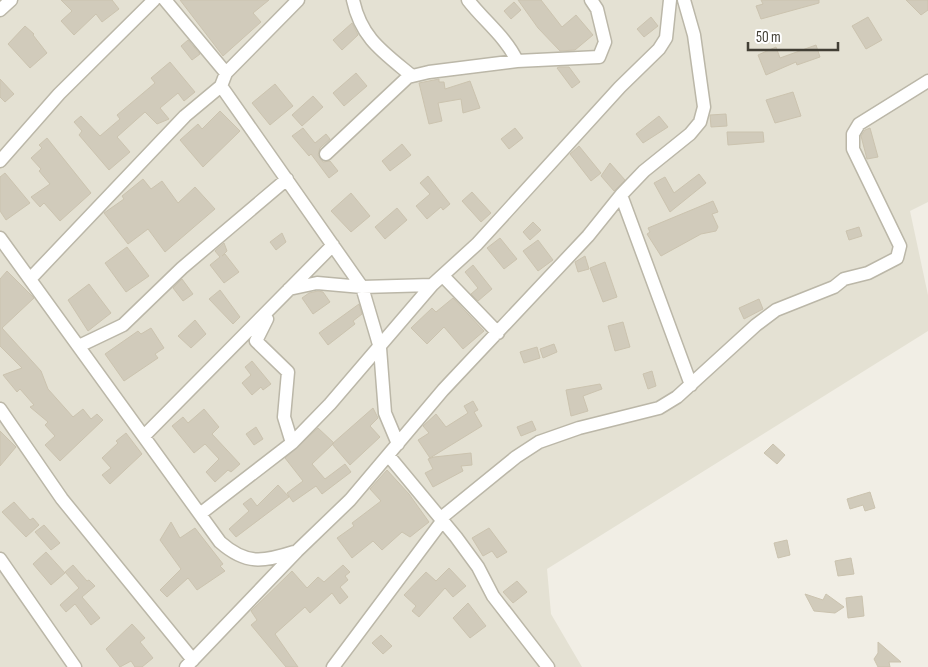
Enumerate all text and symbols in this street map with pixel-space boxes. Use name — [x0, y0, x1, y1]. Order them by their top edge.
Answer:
scale bar — [748, 20, 838, 52]
text: 50 m — [756, 28, 781, 47]

